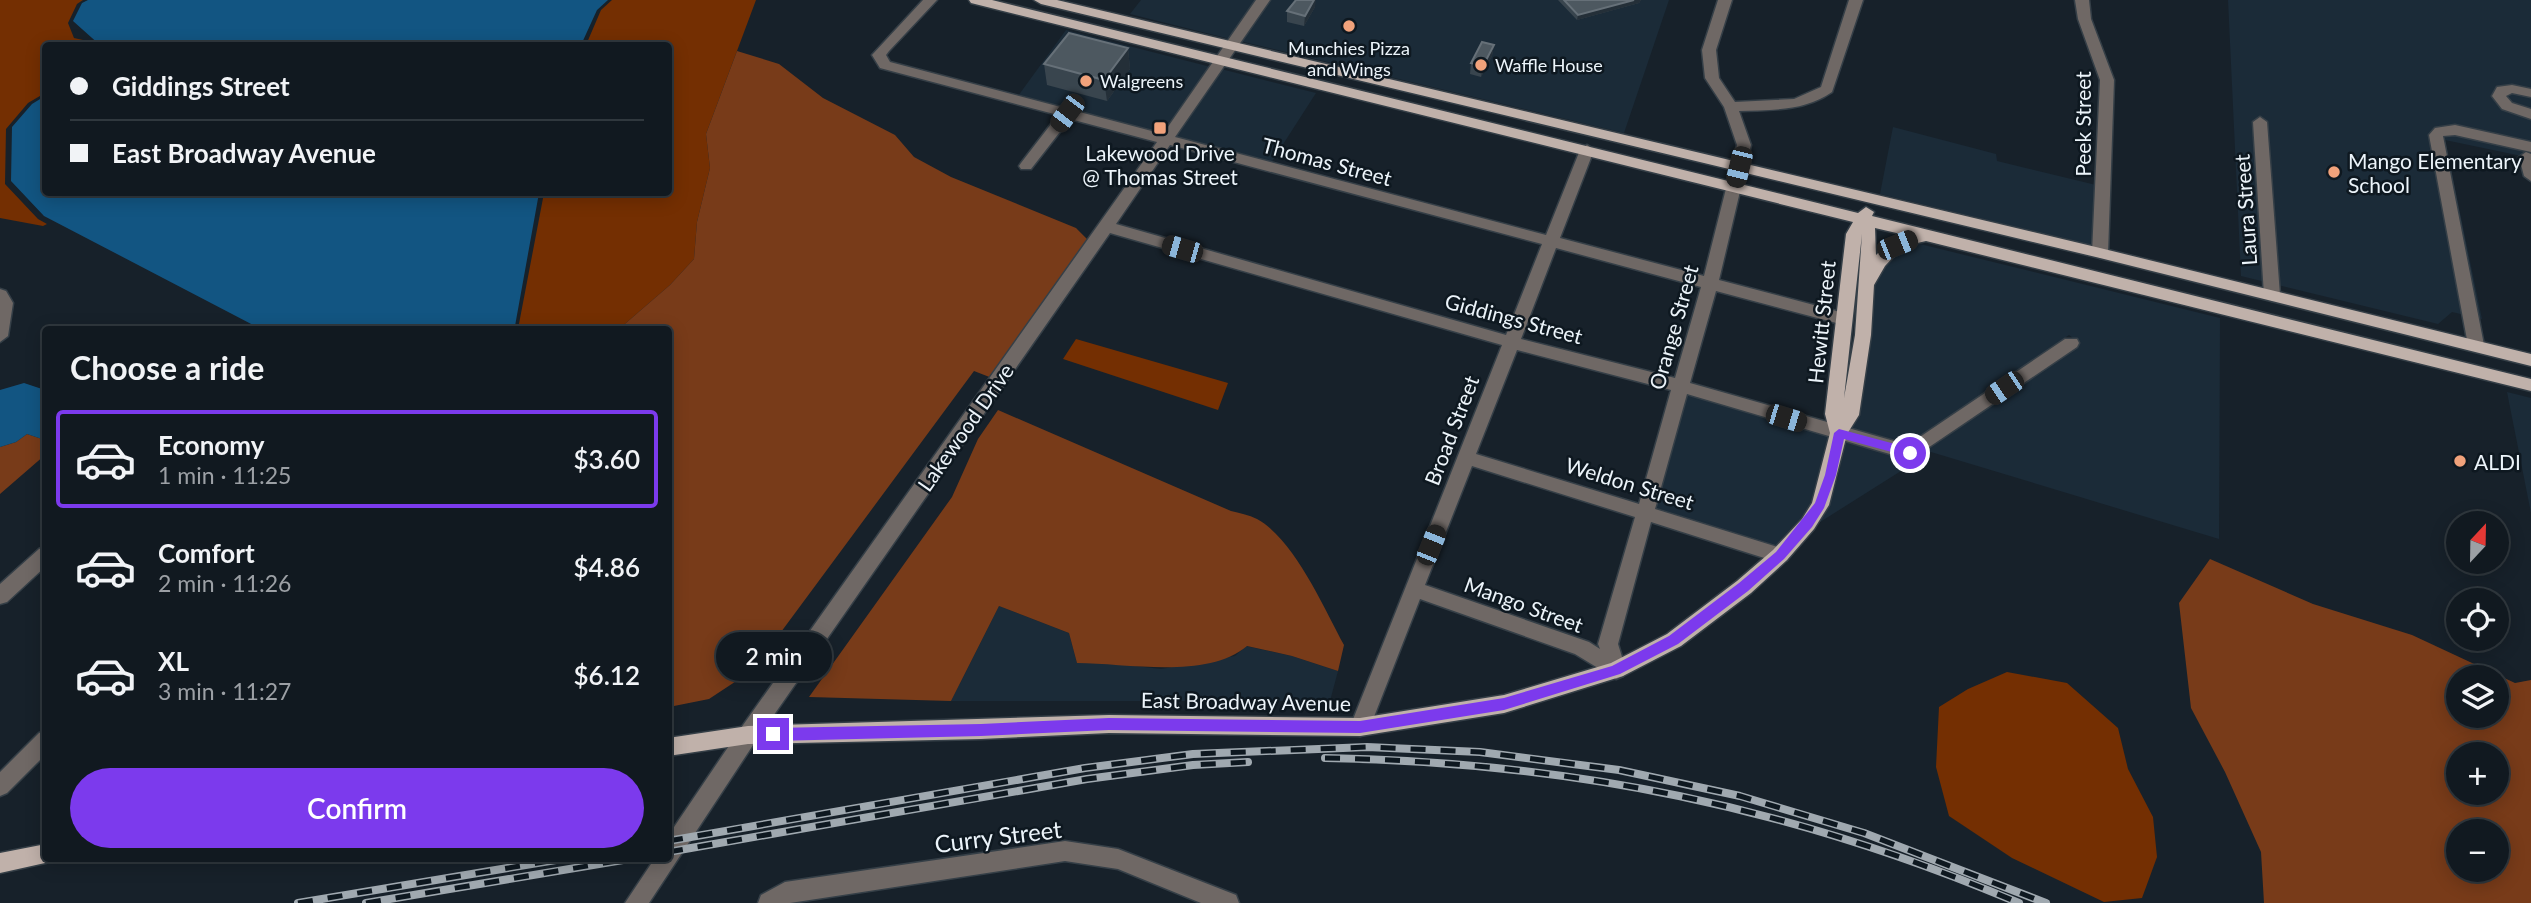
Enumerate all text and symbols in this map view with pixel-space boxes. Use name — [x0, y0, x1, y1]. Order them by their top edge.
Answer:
marker: Munchies Pizza and Wings — [1341, 18, 1357, 34]
place label: Munchies Pizza and Wings — [1288, 37, 1410, 80]
place label: Waffle House — [1495, 54, 1603, 76]
marker: Waffle House — [1473, 57, 1489, 73]
text: Giddings Street — [112, 70, 290, 102]
place label: Walgreens — [1100, 70, 1183, 92]
street label: Peek Street — [2070, 71, 2095, 177]
marker: Walgreens — [1078, 73, 1094, 89]
car — [1046, 90, 1089, 136]
marker: Lakewood Drive @ Thomas Street — [1152, 120, 1168, 136]
street label: Thomas Street — [1259, 132, 1395, 190]
text: East Broadway Avenue — [112, 137, 376, 169]
place label: Lakewood Drive @ Thomas Street — [1082, 140, 1238, 189]
car — [1724, 144, 1755, 190]
place label: Mango Elementary School — [2348, 148, 2522, 197]
street label: Laura Street — [2229, 153, 2261, 266]
marker: Mango Elementary School — [2326, 164, 2342, 180]
car — [1874, 227, 1921, 263]
car — [1159, 233, 1206, 265]
street label: Hewitt Street — [1802, 259, 1840, 385]
street label: Orange Street — [1643, 261, 1703, 392]
street label: Giddings Street — [1443, 288, 1586, 348]
text: Choose a ride — [70, 348, 264, 387]
street label: Lakewood Drive — [912, 359, 1018, 495]
car — [1981, 368, 2028, 408]
street label: Broad Street — [1419, 371, 1484, 488]
car — [1763, 402, 1810, 434]
icon: car — [74, 428, 137, 491]
text: Economy — [158, 429, 264, 461]
route start — [1894, 437, 1926, 469]
text: $3.60 — [574, 443, 640, 475]
place label: ALDI — [2474, 449, 2521, 474]
street label: Weldon Street — [1563, 452, 1698, 514]
marker: ALDI — [2452, 453, 2468, 469]
text: 1 min · 11:25 — [158, 461, 291, 489]
north arrow — [2446, 511, 2510, 574]
map controls — [2446, 511, 2509, 882]
car — [1414, 522, 1449, 568]
icon: car — [74, 536, 137, 599]
text: Comfort — [158, 537, 255, 569]
text: $4.86 — [574, 551, 640, 583]
text: 2 min · 11:26 — [158, 569, 291, 597]
street label: Mango Street — [1461, 571, 1587, 637]
button: locate — [2446, 588, 2509, 651]
callout: 2 min — [715, 632, 831, 682]
text: 2 min — [746, 642, 802, 670]
icon: car — [74, 644, 137, 707]
text: XL — [158, 645, 189, 677]
text: $6.12 — [574, 659, 640, 691]
button: layers — [2446, 665, 2509, 728]
text: 3 min · 11:27 — [158, 677, 291, 705]
street label: East Broadway Avenue — [1141, 687, 1351, 715]
route end — [757, 718, 789, 750]
button: + — [2446, 742, 2509, 805]
button: Confirm — [70, 768, 644, 848]
street label: Curry Street — [933, 814, 1064, 858]
button: − — [2446, 819, 2509, 882]

